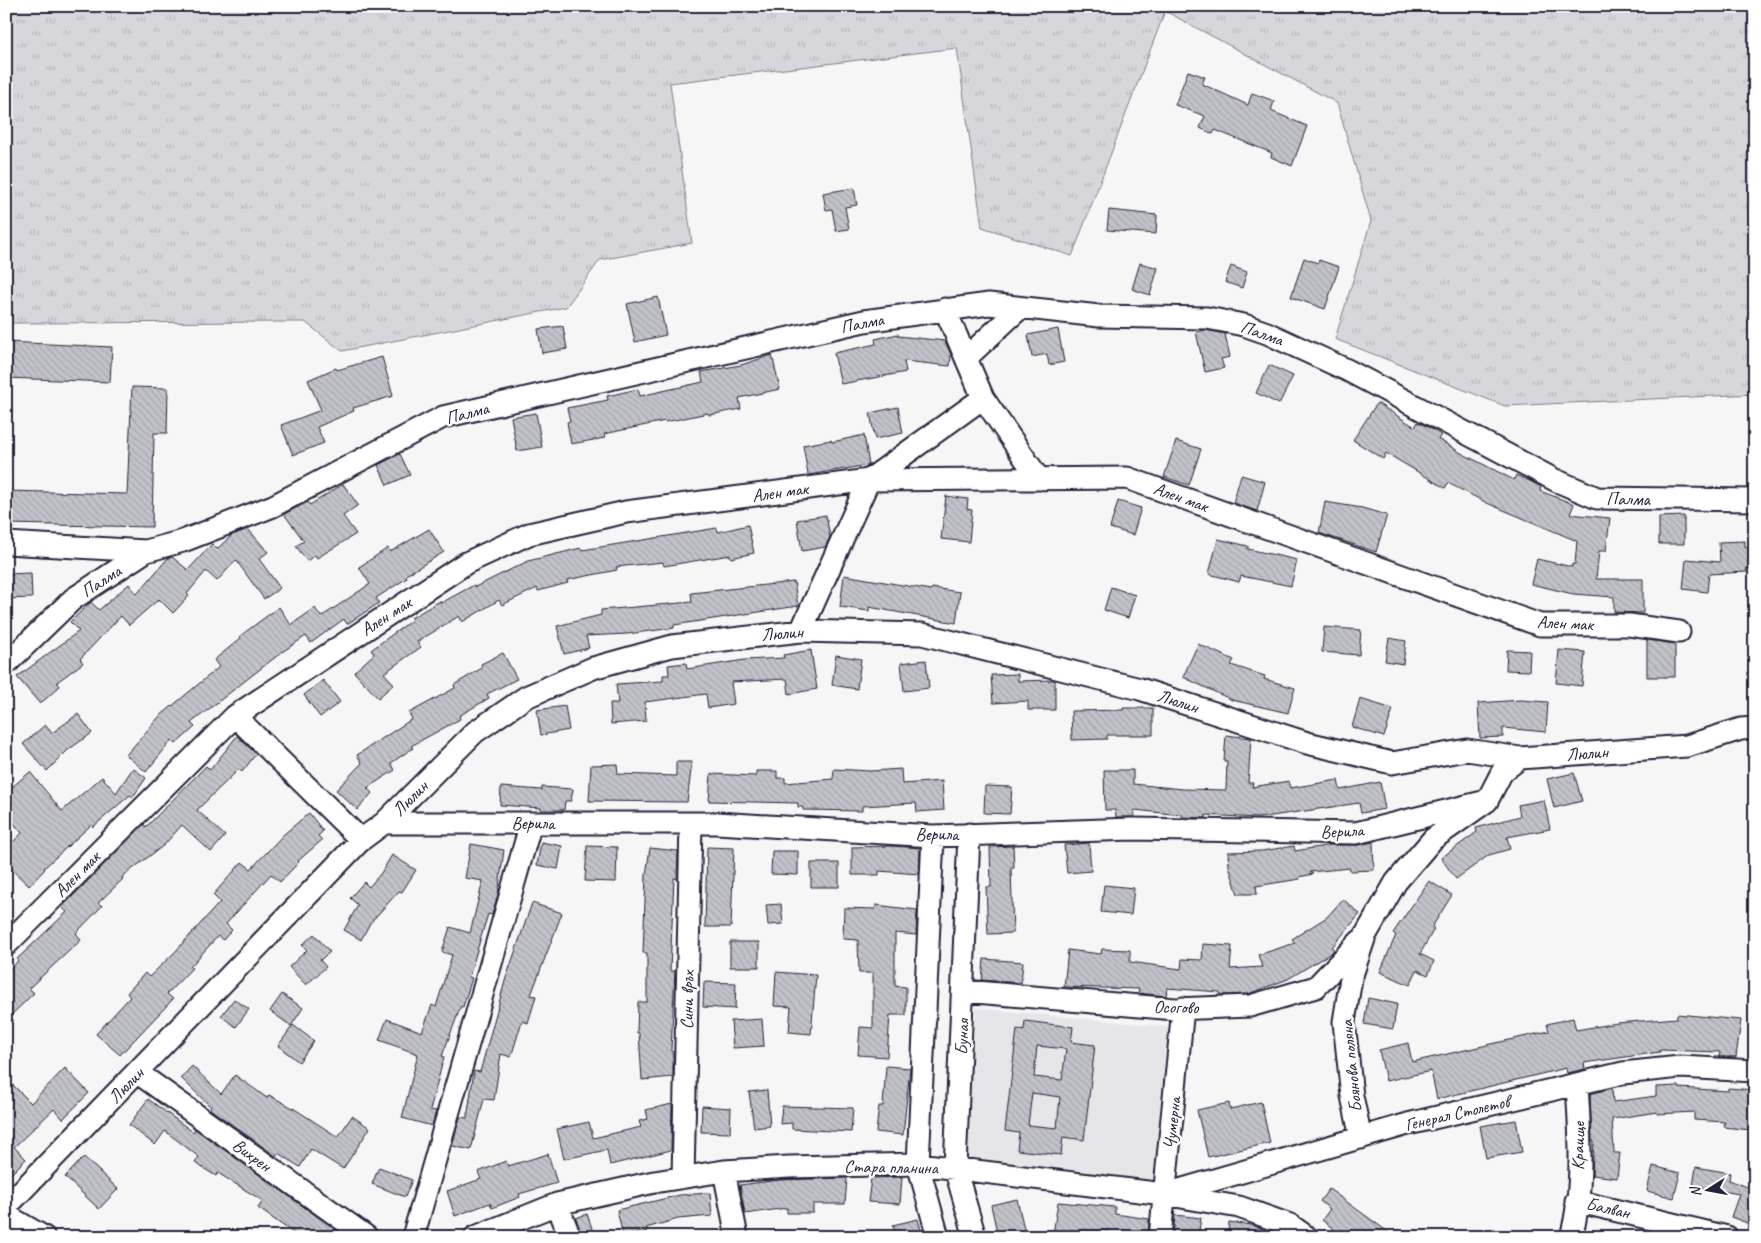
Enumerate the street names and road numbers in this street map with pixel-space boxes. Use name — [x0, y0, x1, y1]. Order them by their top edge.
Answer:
street label: Палма — [839, 308, 887, 338]
street label: Палма — [1238, 315, 1288, 351]
street label: Палма — [443, 397, 492, 429]
street label: Ален мак — [751, 477, 812, 507]
street label: Ален мак — [1151, 477, 1213, 518]
street label: Палма — [1606, 488, 1651, 510]
street label: Палма — [77, 559, 127, 602]
street label: Ален мак — [356, 590, 417, 640]
street label: Ален мак — [1536, 611, 1596, 636]
street label: Люлин — [760, 620, 805, 645]
street label: Люлин — [1155, 684, 1203, 718]
street label: Люлин — [1565, 740, 1610, 765]
street label: Люлин — [388, 774, 434, 820]
street label: Верила — [512, 812, 556, 834]
street label: Верила — [1320, 819, 1366, 843]
street label: Верила — [916, 823, 960, 845]
street label: Ален мак — [49, 845, 106, 902]
street label: Сини връх — [675, 969, 699, 1029]
street label: Осогово — [1153, 996, 1200, 1018]
street label: Буная — [950, 1017, 974, 1056]
street label: Боянова поляна — [1335, 1018, 1367, 1113]
street label: Люлин — [104, 1061, 150, 1108]
street label: Генерал Столетов — [1403, 1089, 1516, 1136]
street label: Чумерна — [1158, 1094, 1186, 1150]
street label: Краище — [1567, 1121, 1589, 1170]
street label: Вихрен — [228, 1134, 277, 1177]
street label: Стара планина — [844, 1155, 940, 1179]
street label: Балван — [1584, 1192, 1633, 1224]

